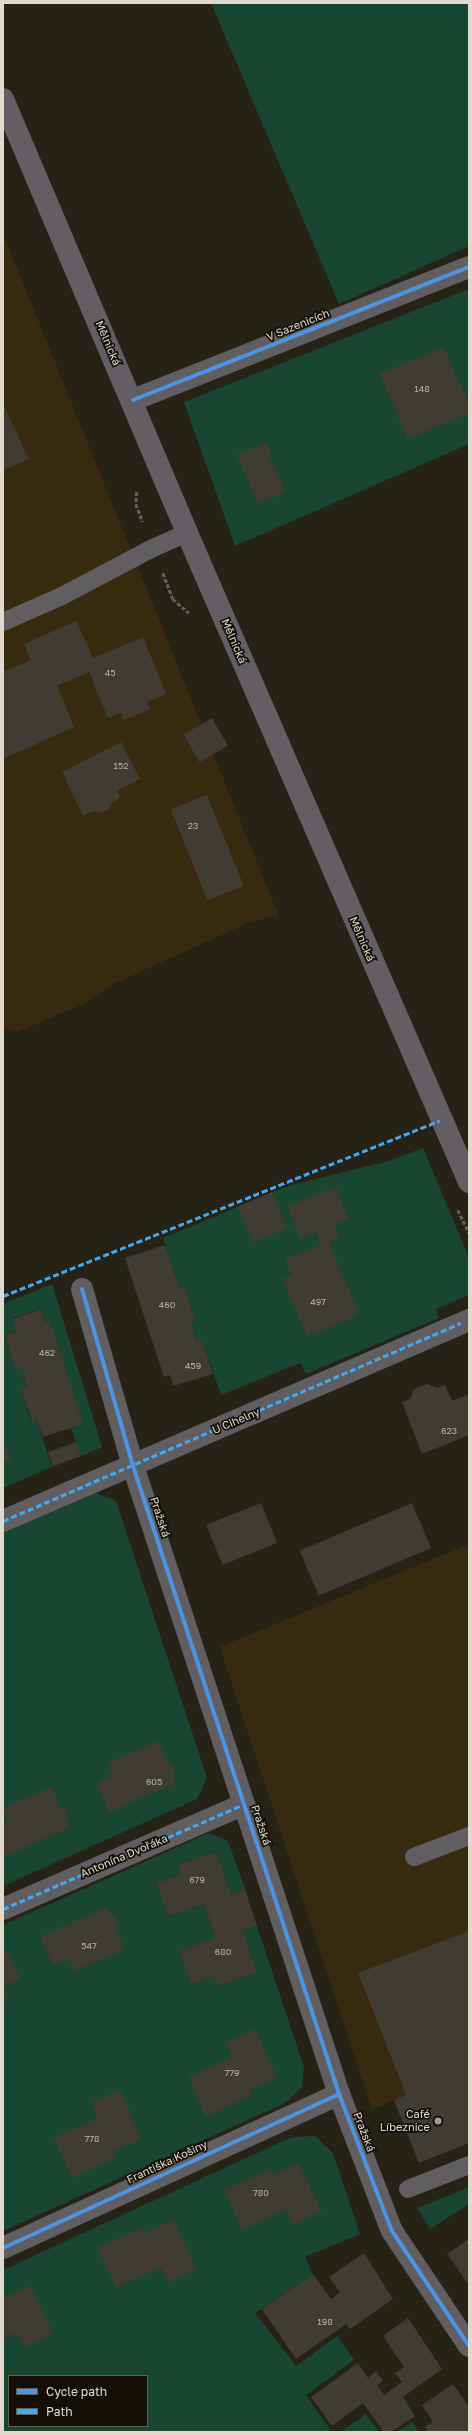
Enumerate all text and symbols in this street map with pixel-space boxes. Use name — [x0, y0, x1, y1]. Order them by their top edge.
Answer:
street label: V Sazenicích — [265, 306, 331, 344]
street label: Mělnická — [93, 319, 123, 367]
house number: 148 — [414, 384, 430, 394]
street label: Mělnická — [219, 617, 249, 665]
house number: 45 — [105, 668, 115, 678]
house number: 152 — [114, 761, 128, 771]
house number: 23 — [188, 821, 198, 831]
street label: Mělnická — [347, 915, 377, 963]
house number: 497 — [310, 1297, 326, 1307]
house number: 460 — [159, 1300, 175, 1310]
house number: 462 — [39, 1348, 55, 1358]
house number: 459 — [185, 1361, 201, 1371]
street label: U Cihelny — [210, 1405, 262, 1437]
house number: 623 — [441, 1426, 457, 1436]
street label: Pražská — [147, 1495, 173, 1539]
house number: 605 — [146, 1777, 162, 1787]
street label: Pražská — [248, 1803, 274, 1847]
street label: Antonína Dvořáka — [78, 1832, 170, 1880]
house number: 679 — [189, 1875, 205, 1885]
house number: 547 — [81, 1941, 97, 1951]
house number: 680 — [215, 1947, 231, 1957]
house number: 779 — [225, 2068, 239, 2078]
place label: Café Líbeznice — [380, 2108, 430, 2134]
street label: Pražská — [350, 2110, 378, 2154]
marker: Café Líbeznice — [433, 2116, 443, 2126]
house number: 778 — [84, 2134, 100, 2144]
street label: Františka Košiny — [125, 2138, 209, 2186]
house number: 780 — [253, 2188, 269, 2198]
house number: 198 — [317, 2317, 333, 2327]
legend — [8, 2375, 148, 2427]
text: Cycle path — [46, 2384, 107, 2399]
text: Path — [46, 2404, 73, 2419]

